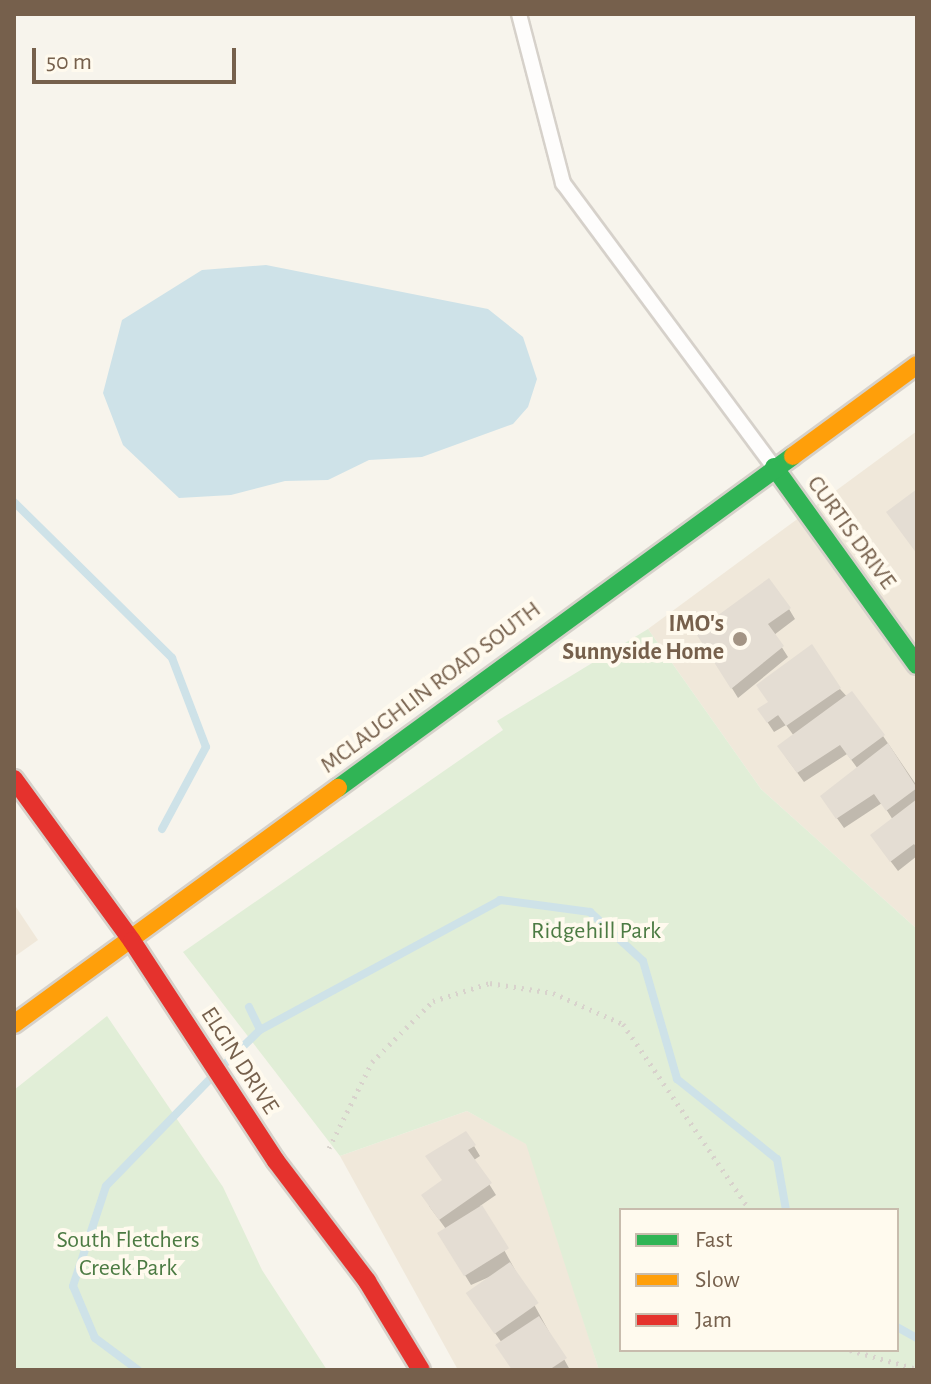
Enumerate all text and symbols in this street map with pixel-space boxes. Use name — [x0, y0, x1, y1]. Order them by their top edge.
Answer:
scale bar — [36, 32, 240, 82]
text: 50 m — [46, 50, 92, 74]
street label: CURTIS DRIVE — [800, 471, 902, 595]
street label: MCLAUGHLIN ROAD SOUTH — [315, 596, 547, 780]
place label: IMO's Sunnyside Home — [562, 611, 724, 667]
marker: IMO's Sunnyside Home — [731, 630, 749, 648]
park label: Ridgehill Park — [531, 918, 661, 946]
street label: ELGIN DRIVE — [194, 1002, 284, 1120]
legend — [619, 1208, 899, 1352]
park label: South Fletchers Creek Park — [56, 1227, 200, 1283]
text: Fast — [695, 1228, 732, 1252]
text: Slow — [695, 1268, 740, 1292]
text: Jam — [695, 1308, 732, 1332]

